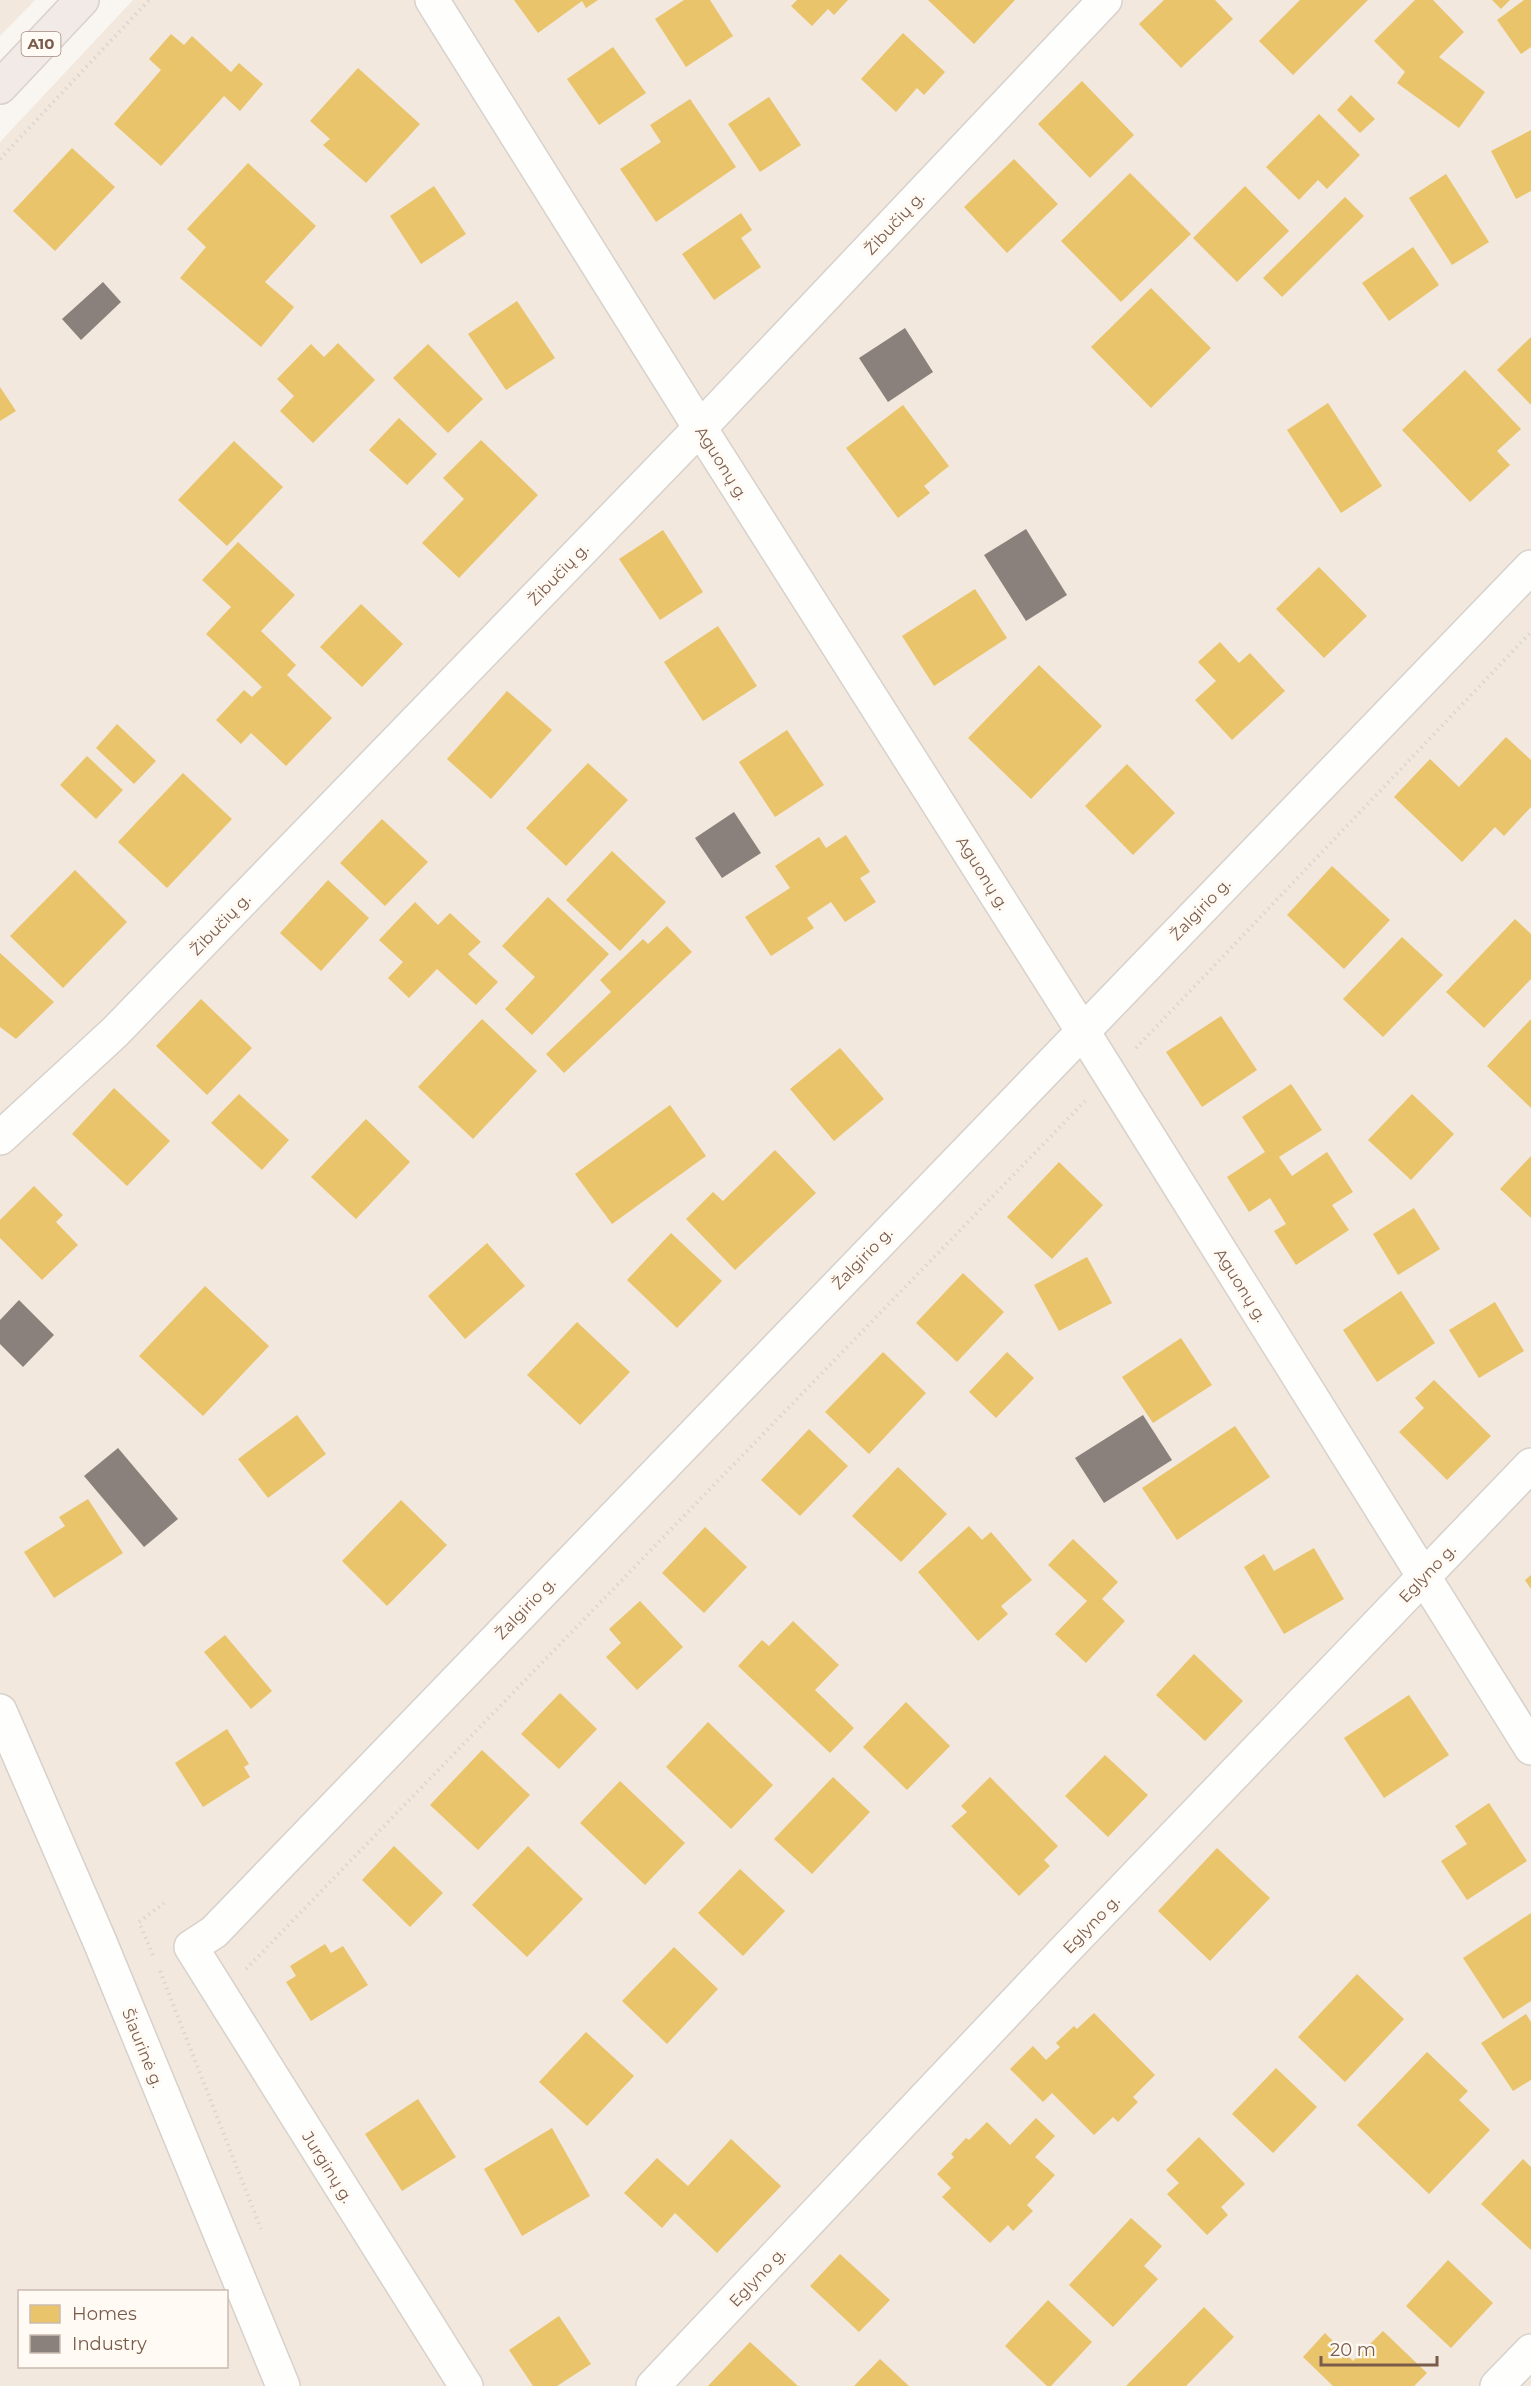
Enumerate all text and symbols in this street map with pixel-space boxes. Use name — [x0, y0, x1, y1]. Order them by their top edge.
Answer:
road number: A10 — [22, 32, 60, 56]
street label: Žibučių g. — [861, 188, 928, 259]
street label: Aguonų g. — [691, 423, 752, 504]
street label: Žibučių g. — [524, 539, 593, 609]
street label: Aguonų g. — [952, 833, 1013, 914]
street label: Žalgirio g. — [1166, 874, 1234, 944]
street label: Žibučių g. — [186, 889, 255, 959]
street label: Žalgirio g. — [828, 1223, 896, 1293]
street label: Aguonų g. — [1210, 1245, 1271, 1326]
street label: Eglyno g. — [1395, 1540, 1460, 1607]
street label: Žalgirio g. — [491, 1573, 559, 1643]
street label: Eglyno g. — [1059, 1891, 1124, 1958]
street label: Šiaurinė g. — [118, 2006, 167, 2091]
street label: Jurginų g. — [298, 2127, 357, 2206]
street label: Eglyno g. — [725, 2244, 789, 2311]
legend — [18, 2290, 228, 2368]
text: Homes — [72, 2303, 137, 2325]
scale bar — [1321, 2329, 1436, 2367]
text: Industry — [72, 2333, 147, 2355]
text: 20 m — [1330, 2339, 1376, 2361]

